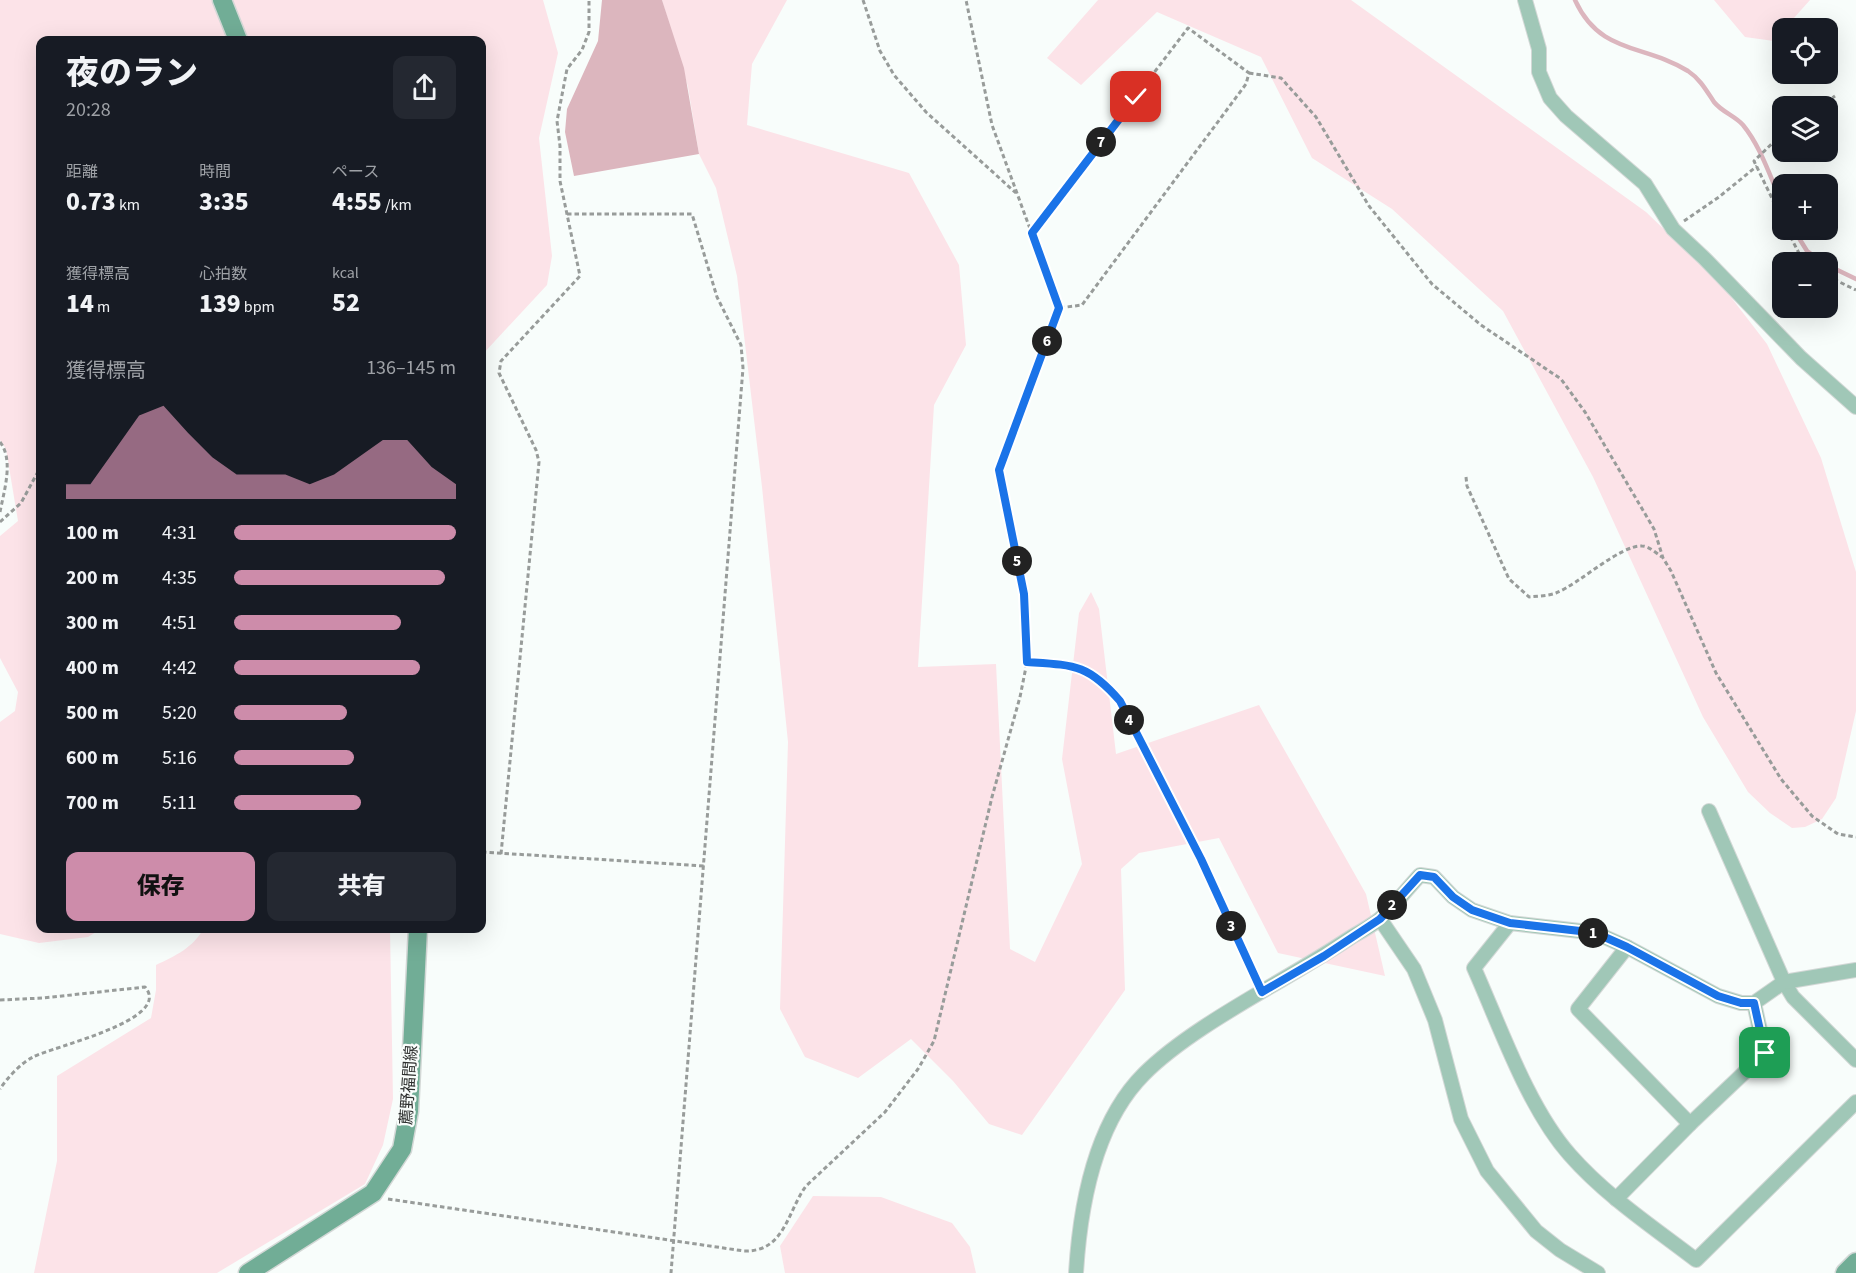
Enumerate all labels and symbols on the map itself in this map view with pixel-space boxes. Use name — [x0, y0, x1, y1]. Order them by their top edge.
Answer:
pin — [1110, 71, 1161, 122]
pin: 7 — [1086, 127, 1116, 157]
pin: 6 — [1032, 326, 1062, 356]
pin: 5 — [1002, 546, 1032, 576]
pin: 4 — [1114, 705, 1144, 735]
pin: 2 — [1377, 890, 1407, 920]
pin: 3 — [1216, 911, 1246, 941]
pin: 1 — [1578, 918, 1608, 948]
pin — [1739, 1027, 1790, 1078]
street label: 薦野福間線 — [395, 1044, 423, 1126]

